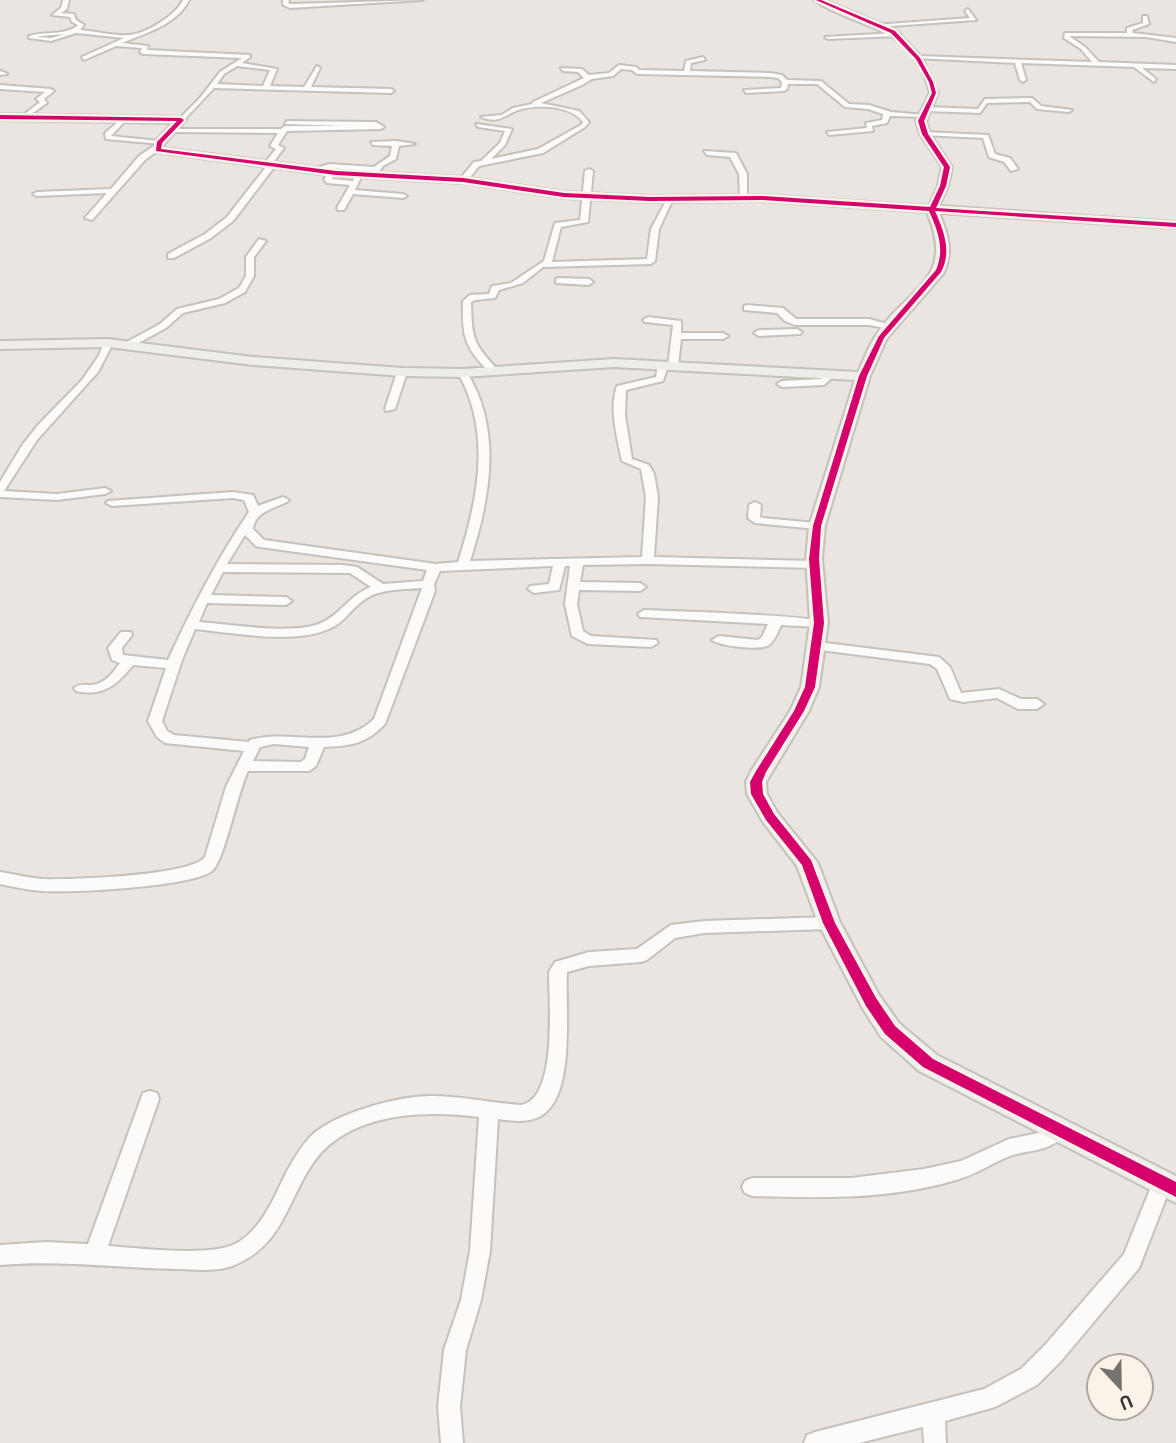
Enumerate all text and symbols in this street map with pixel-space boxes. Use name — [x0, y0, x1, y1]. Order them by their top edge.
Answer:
north arrow — [1085, 1352, 1155, 1422]
text: U — [1116, 1389, 1136, 1416]

